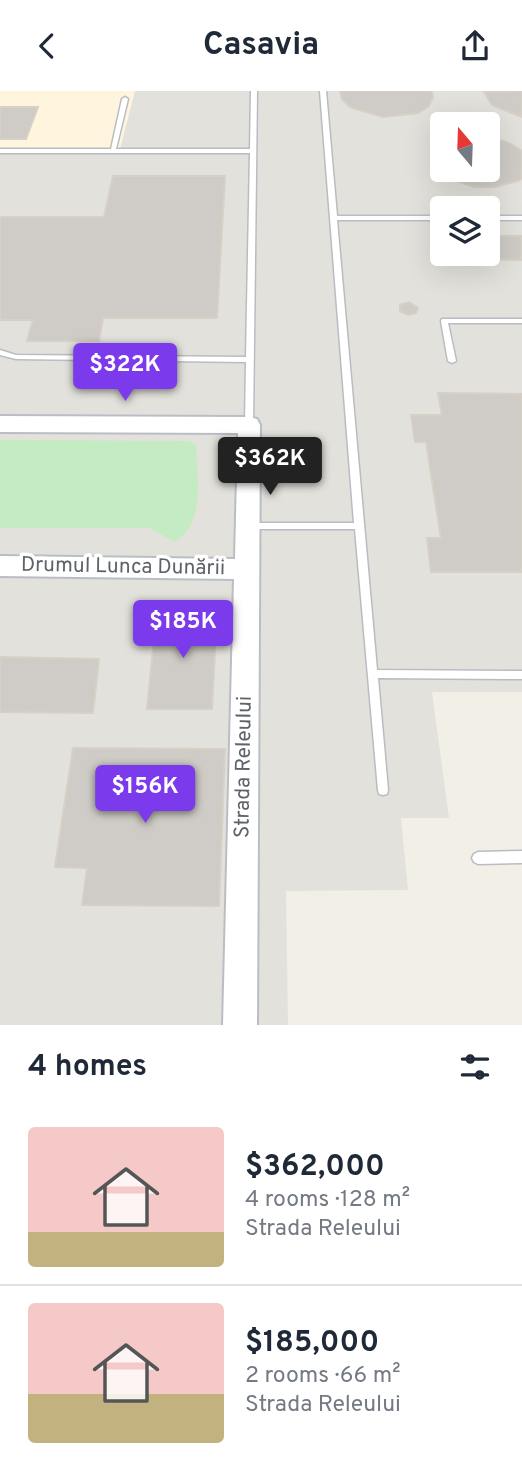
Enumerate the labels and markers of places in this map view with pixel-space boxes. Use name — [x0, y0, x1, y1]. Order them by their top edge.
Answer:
pin: $322K — [76, 343, 174, 403]
pin: $362K — [221, 437, 319, 497]
pin: $185K — [134, 601, 232, 660]
pin: $156K — [96, 765, 194, 825]

